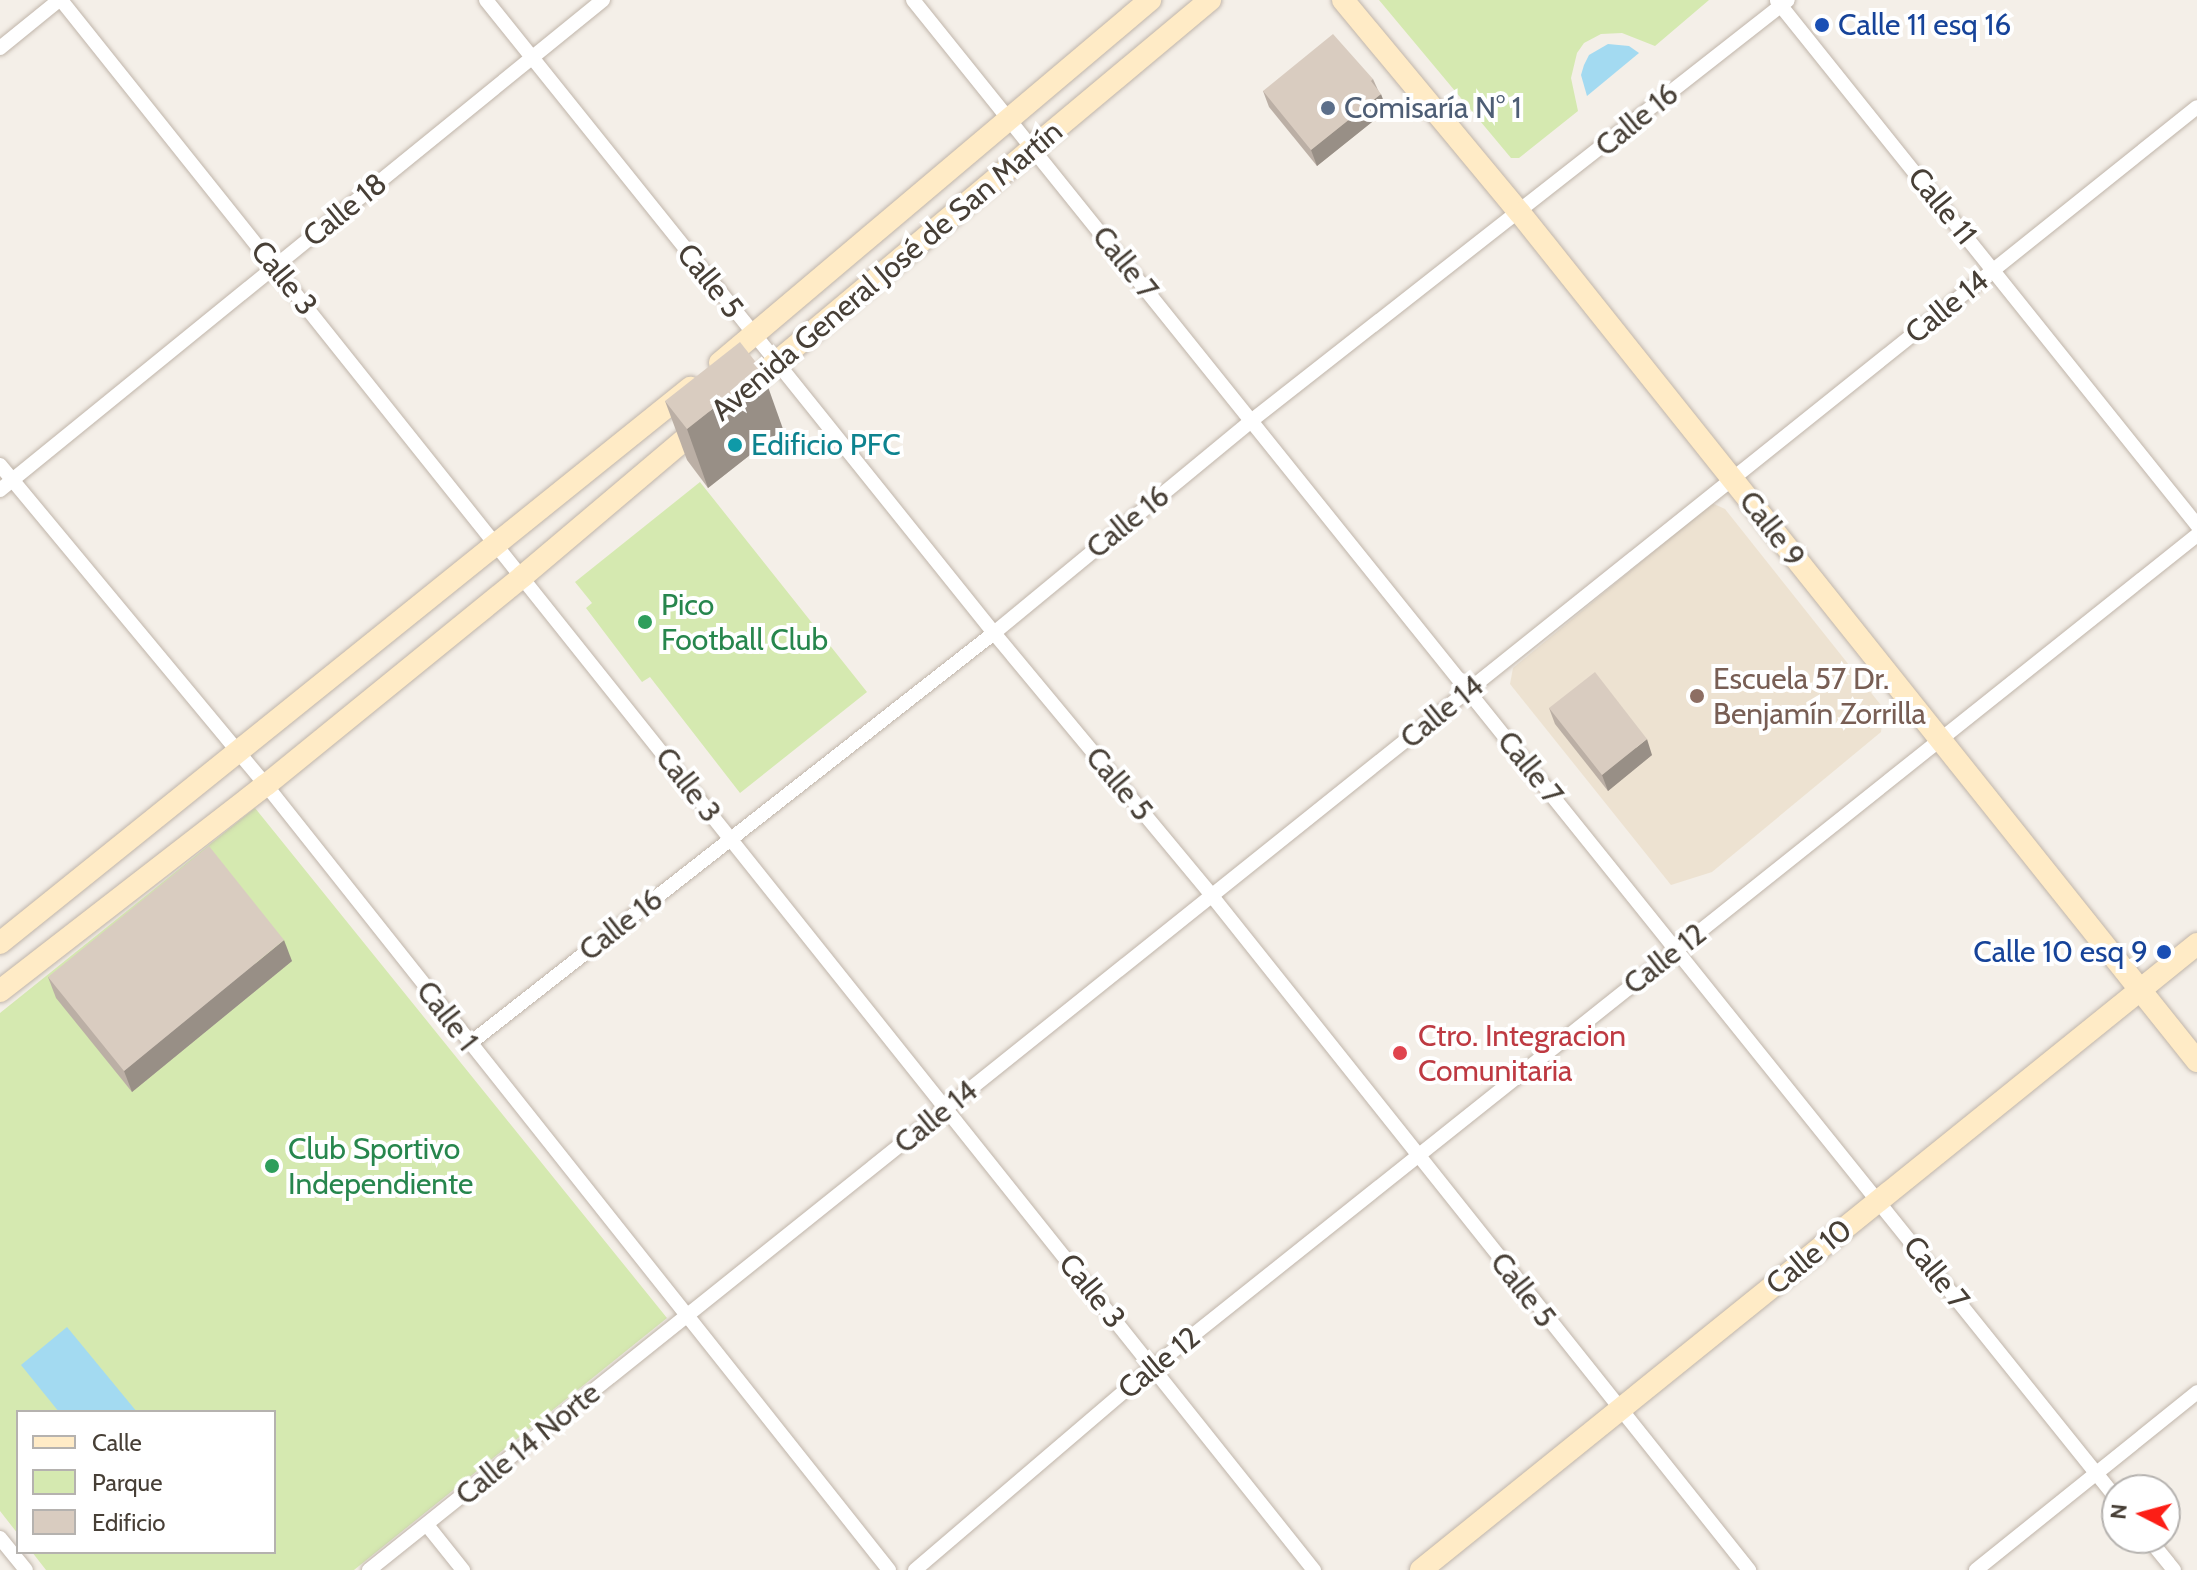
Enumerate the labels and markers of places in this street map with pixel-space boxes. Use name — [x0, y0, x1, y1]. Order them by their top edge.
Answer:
place label: Calle 11 esq 16 — [1838, 7, 2011, 43]
marker: Calle 11 esq 16 — [1813, 16, 1831, 34]
place label: Comisaría N° 1 — [1344, 90, 1521, 126]
marker: Comisaría N° 1 — [1319, 99, 1337, 117]
place label: Edificio PFC — [751, 427, 901, 463]
marker: Edificio PFC — [726, 436, 744, 454]
place label: Pico Football Club — [661, 587, 828, 658]
marker: Pico Football Club — [636, 613, 654, 631]
place label: Escuela 57 Dr. Benjamín Zorrilla — [1713, 661, 1926, 732]
marker: Escuela 57 Dr. Benjamín Zorrilla — [1688, 687, 1706, 705]
place label: Calle 10 esq 9 — [1973, 934, 2148, 970]
marker: Calle 10 esq 9 — [2155, 943, 2173, 961]
place label: Ctro. Integracion Comunitaria — [1418, 1018, 1626, 1088]
marker: Ctro. Integracion Comunitaria — [1389, 1042, 1411, 1064]
place label: Club Sportivo Independiente — [288, 1131, 473, 1202]
marker: Club Sportivo Independiente — [263, 1157, 281, 1175]

